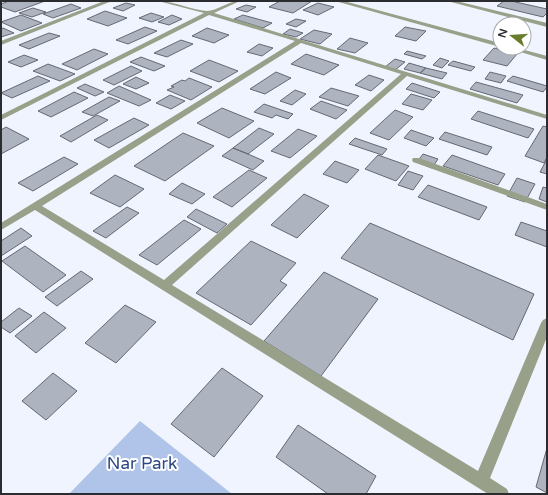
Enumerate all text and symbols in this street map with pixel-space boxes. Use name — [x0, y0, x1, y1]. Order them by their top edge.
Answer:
north arrow — [492, 16, 532, 56]
text: N — [495, 27, 510, 39]
park label: Nar Park — [107, 453, 177, 474]

